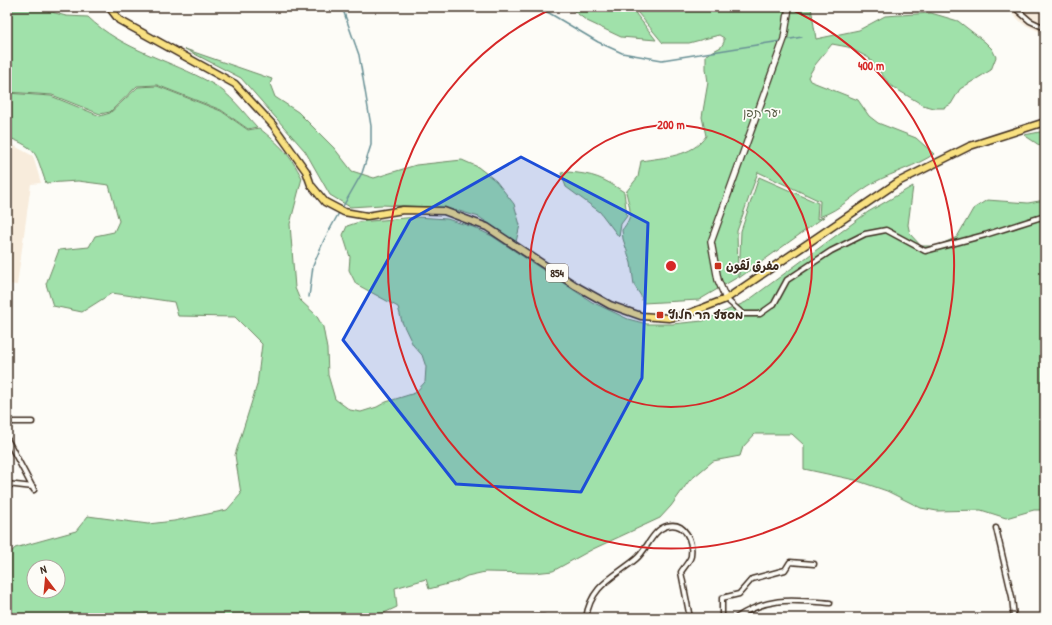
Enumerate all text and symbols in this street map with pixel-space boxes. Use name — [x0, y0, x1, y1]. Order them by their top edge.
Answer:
text: 400 m — [858, 57, 884, 74]
park label: יער תפן — [743, 104, 781, 121]
text: 200 m — [657, 116, 685, 133]
place label: مفرق لَڤون — [726, 257, 779, 274]
centre of rings — [664, 259, 678, 273]
marker: مفرق لَڤون — [713, 261, 723, 271]
road number: 854 — [546, 264, 568, 282]
place label: מסעף הר חלוץ — [668, 306, 743, 323]
marker: מסעף הר חלוץ — [655, 310, 665, 320]
north arrow — [26, 559, 66, 599]
text: N — [38, 562, 48, 577]

